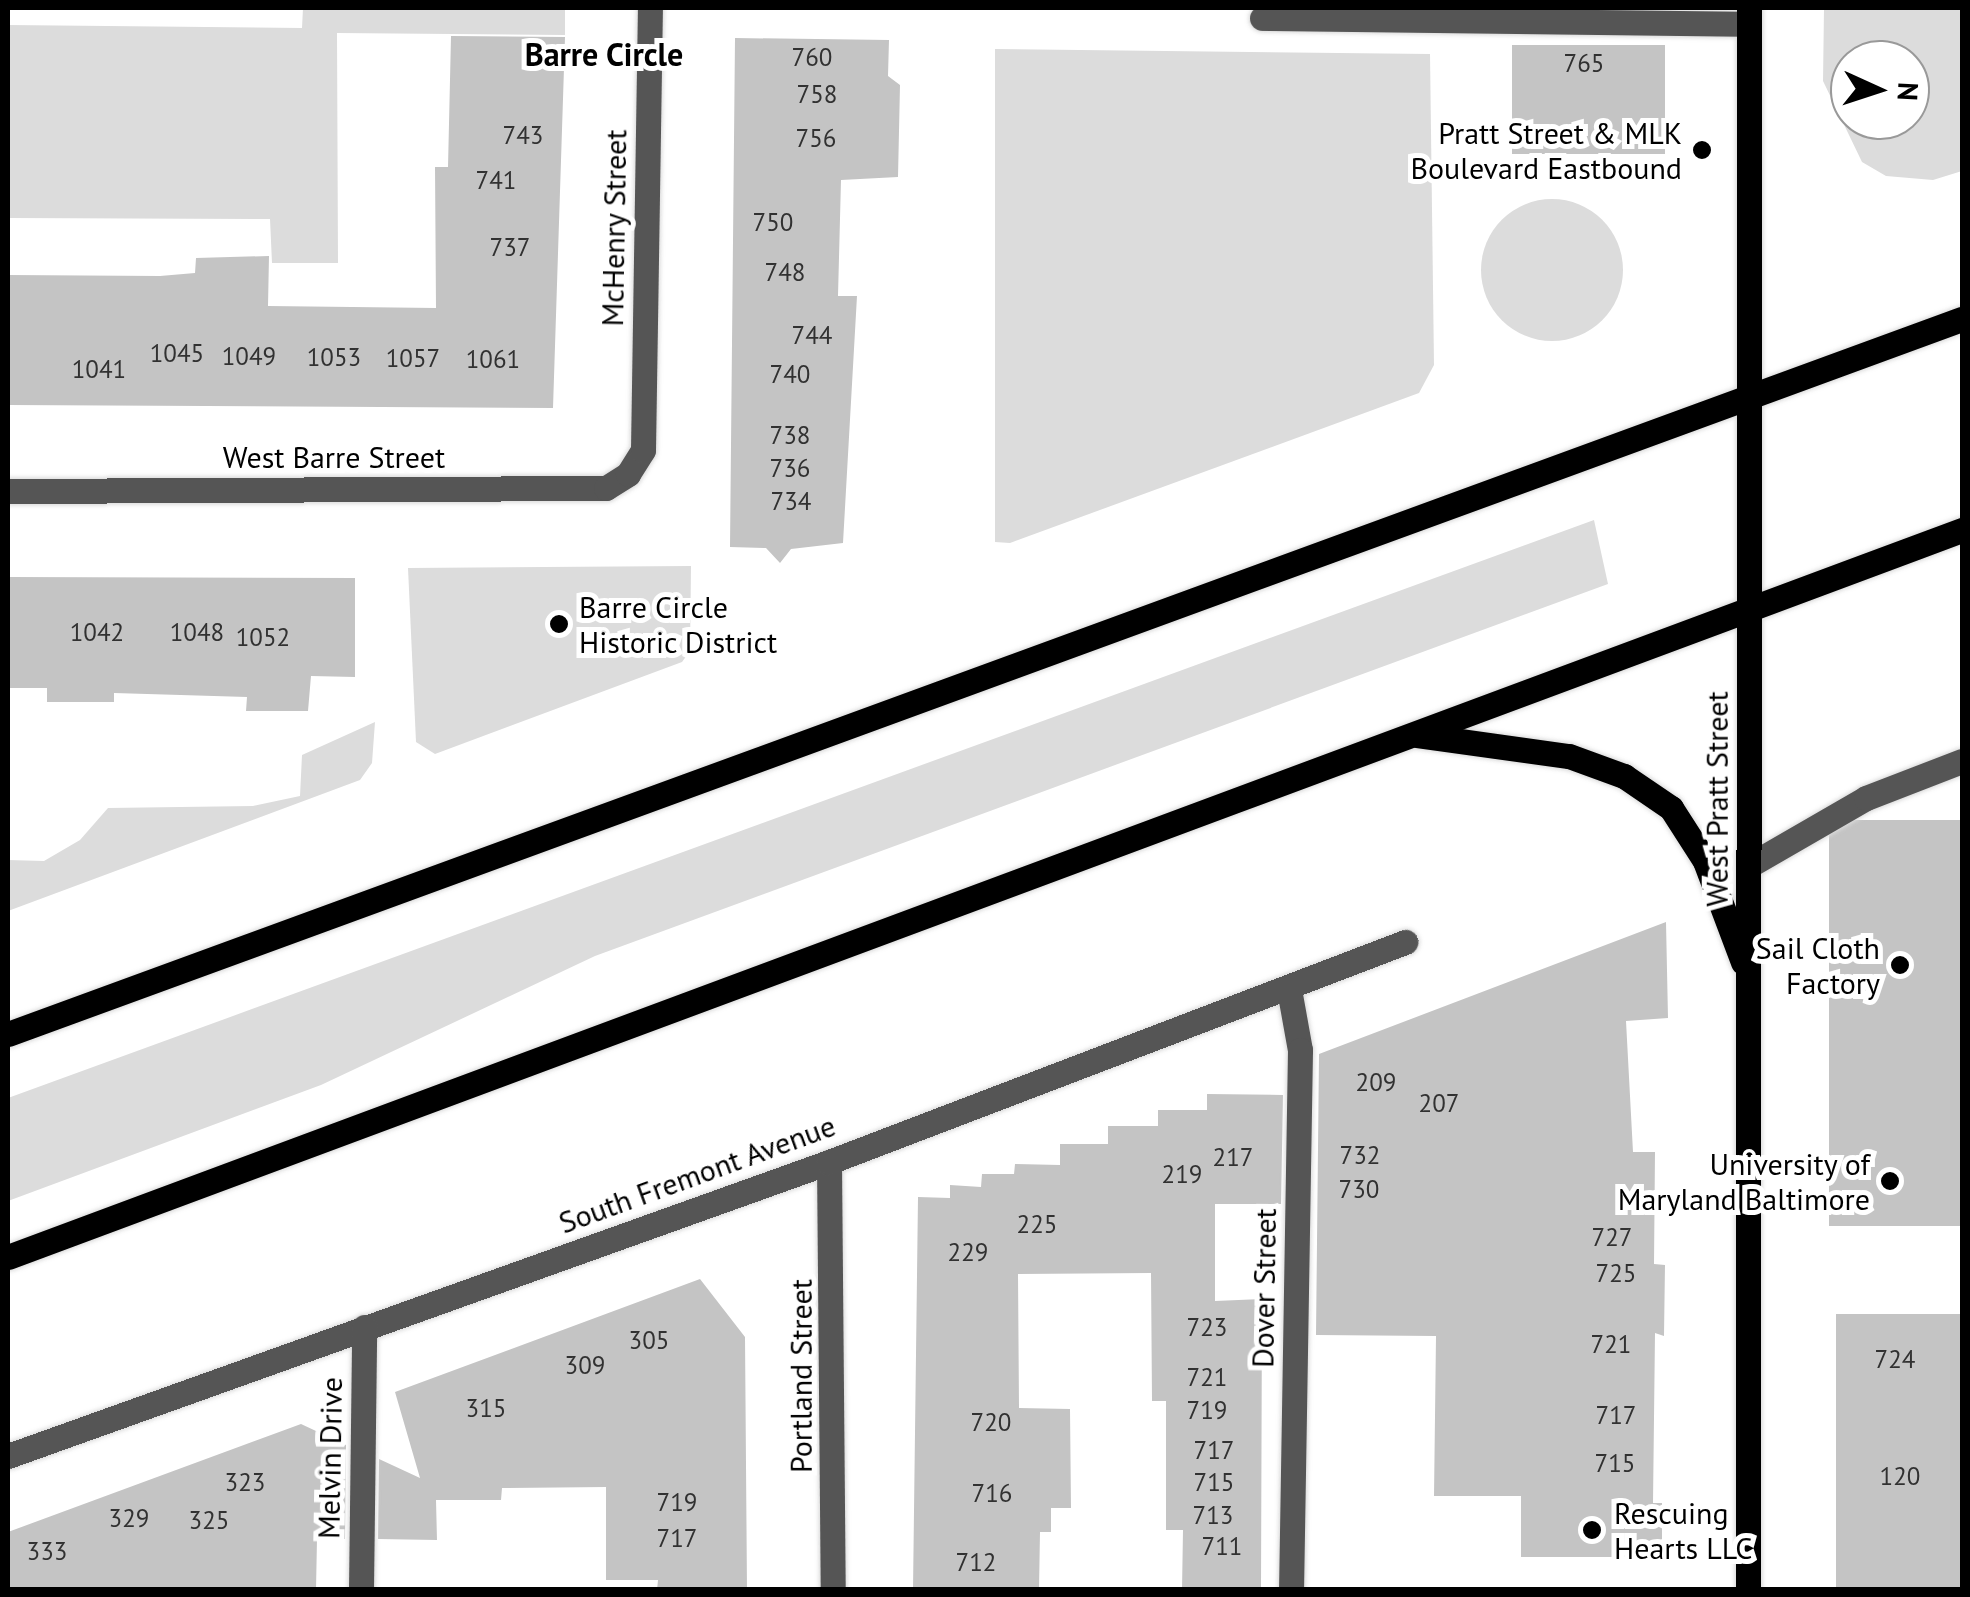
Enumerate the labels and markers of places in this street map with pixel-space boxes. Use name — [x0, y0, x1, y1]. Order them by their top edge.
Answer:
place label: Pratt Street & MLK Boulevard Eastbound — [1410, 115, 1682, 186]
marker: Pratt Street & MLK Boulevard Eastbound — [1691, 139, 1713, 161]
place label: Barre Circle Historic District — [579, 589, 778, 660]
marker: Barre Circle Historic District — [548, 613, 570, 635]
place label: Sail Cloth Factory — [1756, 930, 1880, 1000]
marker: Sail Cloth Factory — [1889, 954, 1911, 976]
place label: University of Maryland Baltimore — [1618, 1146, 1870, 1216]
marker: University of Maryland Baltimore — [1879, 1170, 1901, 1192]
place label: Rescuing Hearts LLC — [1614, 1495, 1752, 1566]
marker: Rescuing Hearts LLC — [1579, 1517, 1605, 1543]

